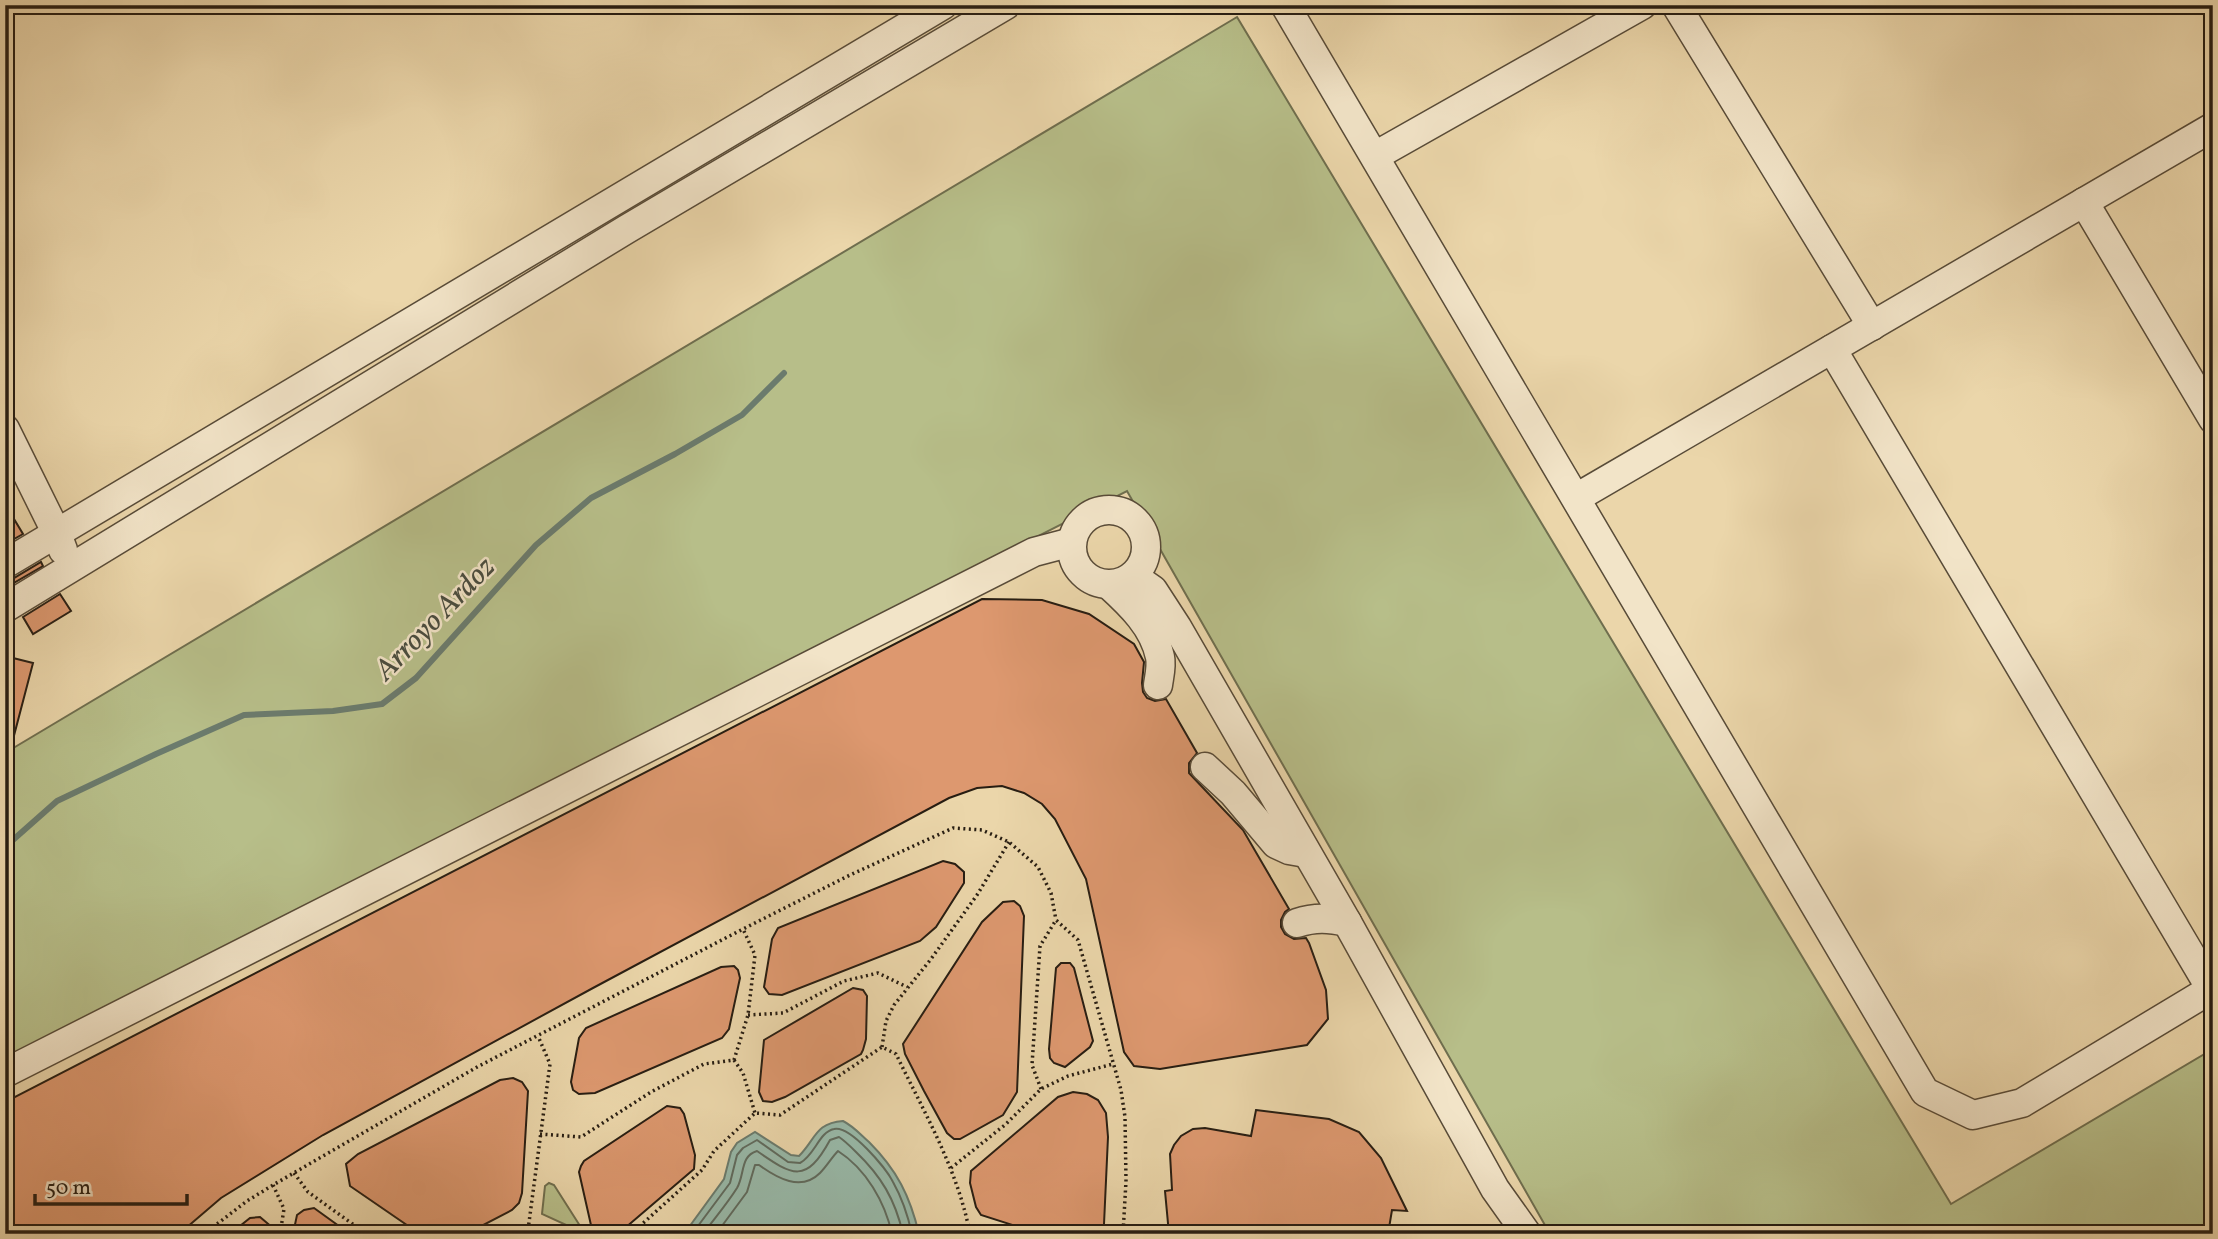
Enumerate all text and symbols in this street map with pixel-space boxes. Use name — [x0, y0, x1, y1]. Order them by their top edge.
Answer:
water label: Arroyo Ardoz — [365, 548, 505, 691]
scale bar — [35, 1162, 187, 1206]
text: 50 m — [46, 1174, 91, 1203]

